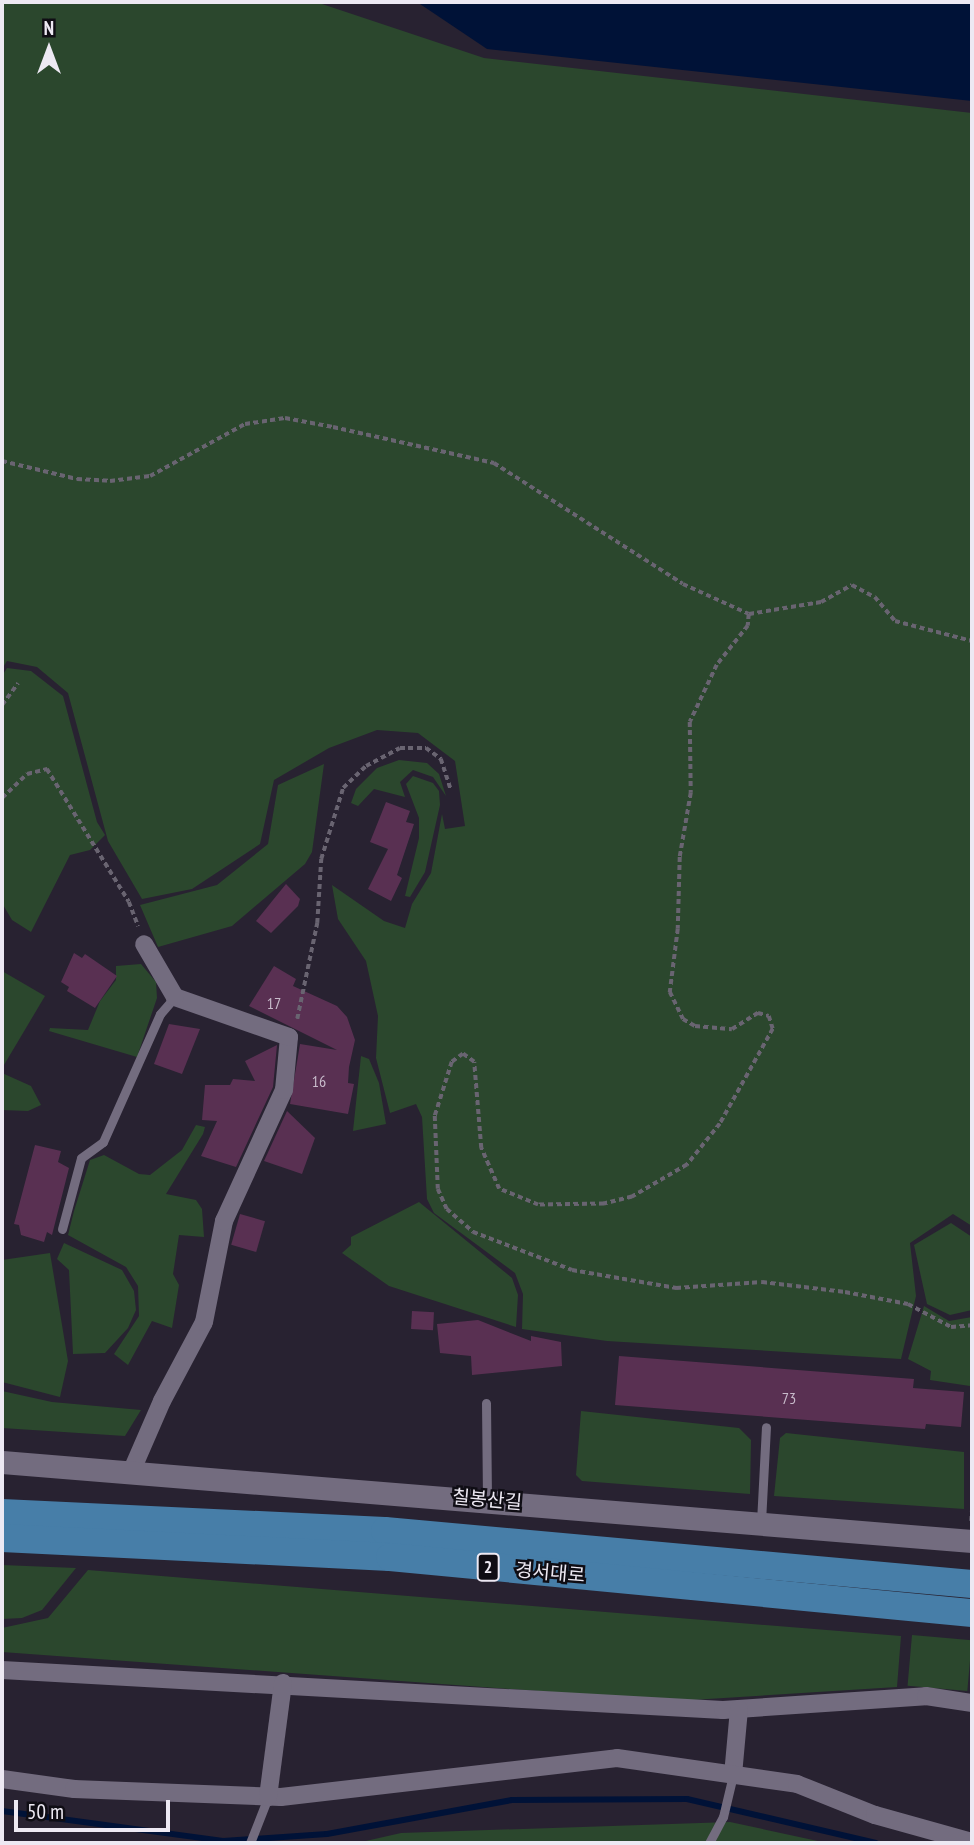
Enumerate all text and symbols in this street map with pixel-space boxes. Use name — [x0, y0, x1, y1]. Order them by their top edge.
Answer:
north arrow — [14, 14, 84, 84]
text: N — [44, 16, 54, 40]
house number: 17 — [267, 993, 281, 1013]
house number: 16 — [312, 1071, 326, 1091]
house number: 73 — [782, 1388, 796, 1408]
street label: 칠봉산길 — [451, 1486, 523, 1514]
road number: 2 — [476, 1552, 500, 1582]
street label: 경서대로 — [514, 1559, 586, 1587]
scale bar — [18, 1786, 173, 1830]
text: 50 m — [27, 1798, 64, 1825]

